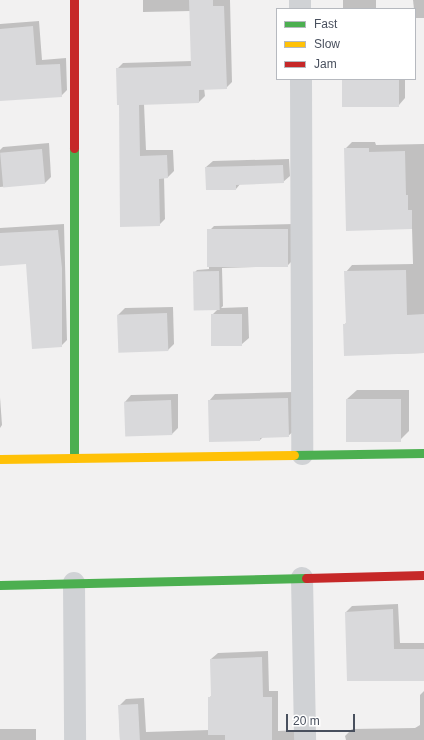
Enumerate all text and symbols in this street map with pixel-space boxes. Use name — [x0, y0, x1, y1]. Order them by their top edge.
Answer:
legend — [276, 8, 416, 80]
text: Fast — [314, 17, 337, 31]
text: Slow — [314, 37, 340, 51]
text: Jam — [314, 57, 337, 71]
scale bar — [288, 706, 357, 732]
text: 20 m — [293, 714, 320, 728]

